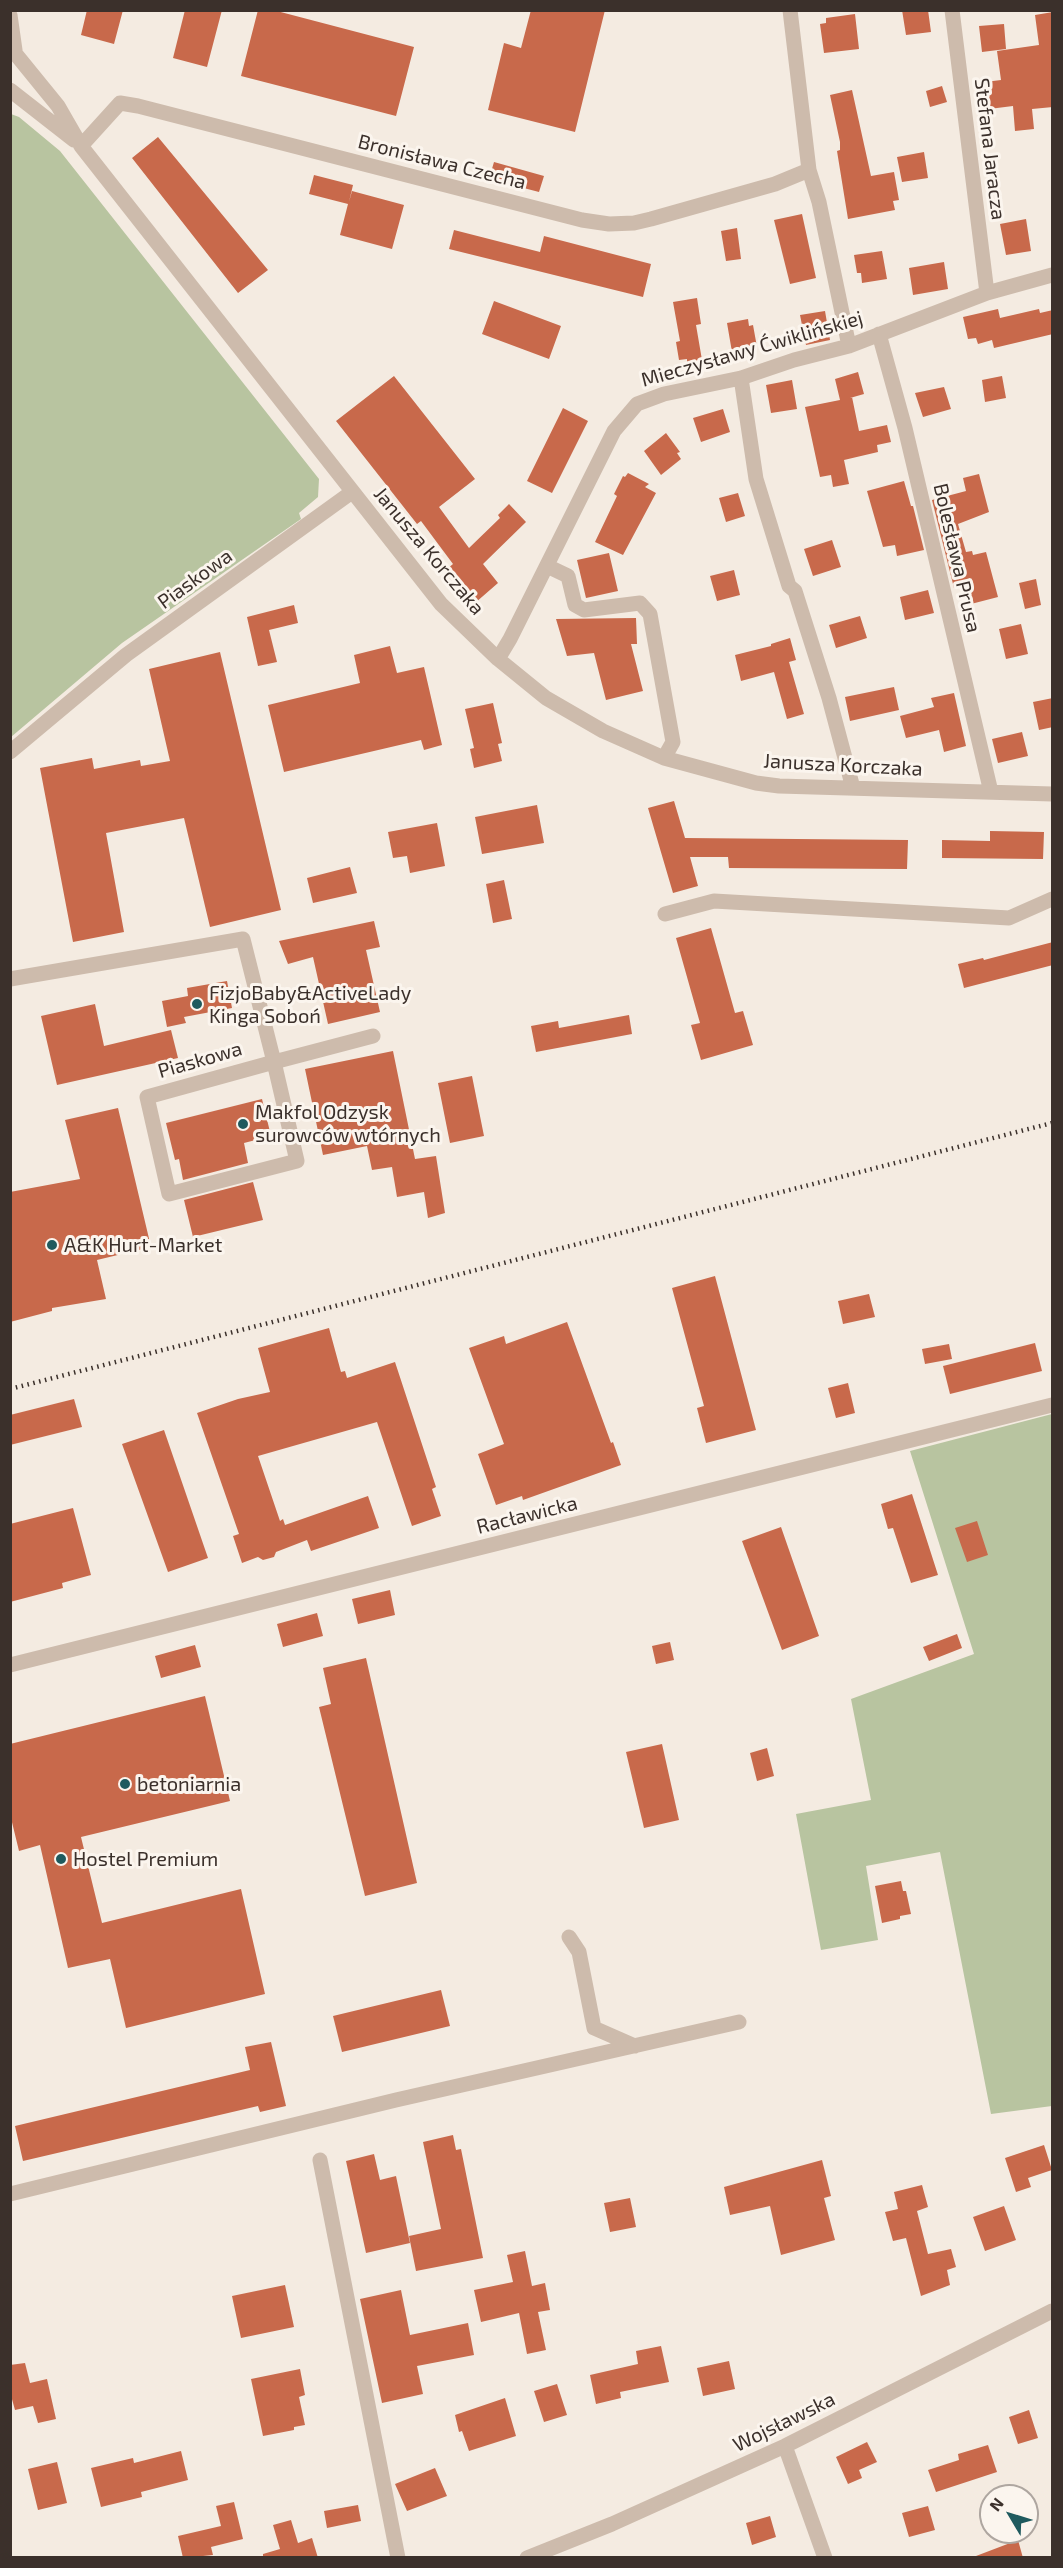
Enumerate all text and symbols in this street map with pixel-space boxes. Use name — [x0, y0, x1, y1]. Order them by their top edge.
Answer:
street label: Stefana Jaracza — [969, 77, 1011, 221]
street label: Bronisława Czecha — [355, 130, 529, 194]
street label: Mieczysławy Ćwiklińskiej — [638, 306, 866, 392]
street label: Bolesława Prusa — [928, 481, 986, 635]
street label: Janusza Korczaka — [369, 482, 489, 620]
street label: Piaskowa — [153, 544, 237, 614]
street label: Janusza Korczaka — [763, 749, 923, 781]
place label: FizjoBaby&ActiveLady Kinga Soboń — [209, 981, 411, 1028]
marker: FizjoBaby&ActiveLady Kinga Soboń — [190, 997, 204, 1011]
street label: Piaskowa — [155, 1037, 245, 1083]
place label: Makfol Odzysk surowców wtórnych — [255, 1100, 441, 1147]
marker: Makfol Odzysk surowców wtórnych — [236, 1117, 250, 1131]
place label: A&K Hurt-Market — [64, 1233, 222, 1257]
marker: A&K Hurt-Market — [45, 1238, 59, 1252]
street label: Racławicka — [474, 1491, 580, 1539]
place label: betoniarnia — [137, 1772, 241, 1796]
marker: betoniarnia — [118, 1777, 132, 1791]
place label: Hostel Premium — [73, 1847, 218, 1871]
marker: Hostel Premium — [54, 1852, 68, 1866]
street label: Wojsławska — [729, 2387, 839, 2457]
north arrow — [979, 2484, 1039, 2544]
text: N — [985, 2493, 1007, 2514]

